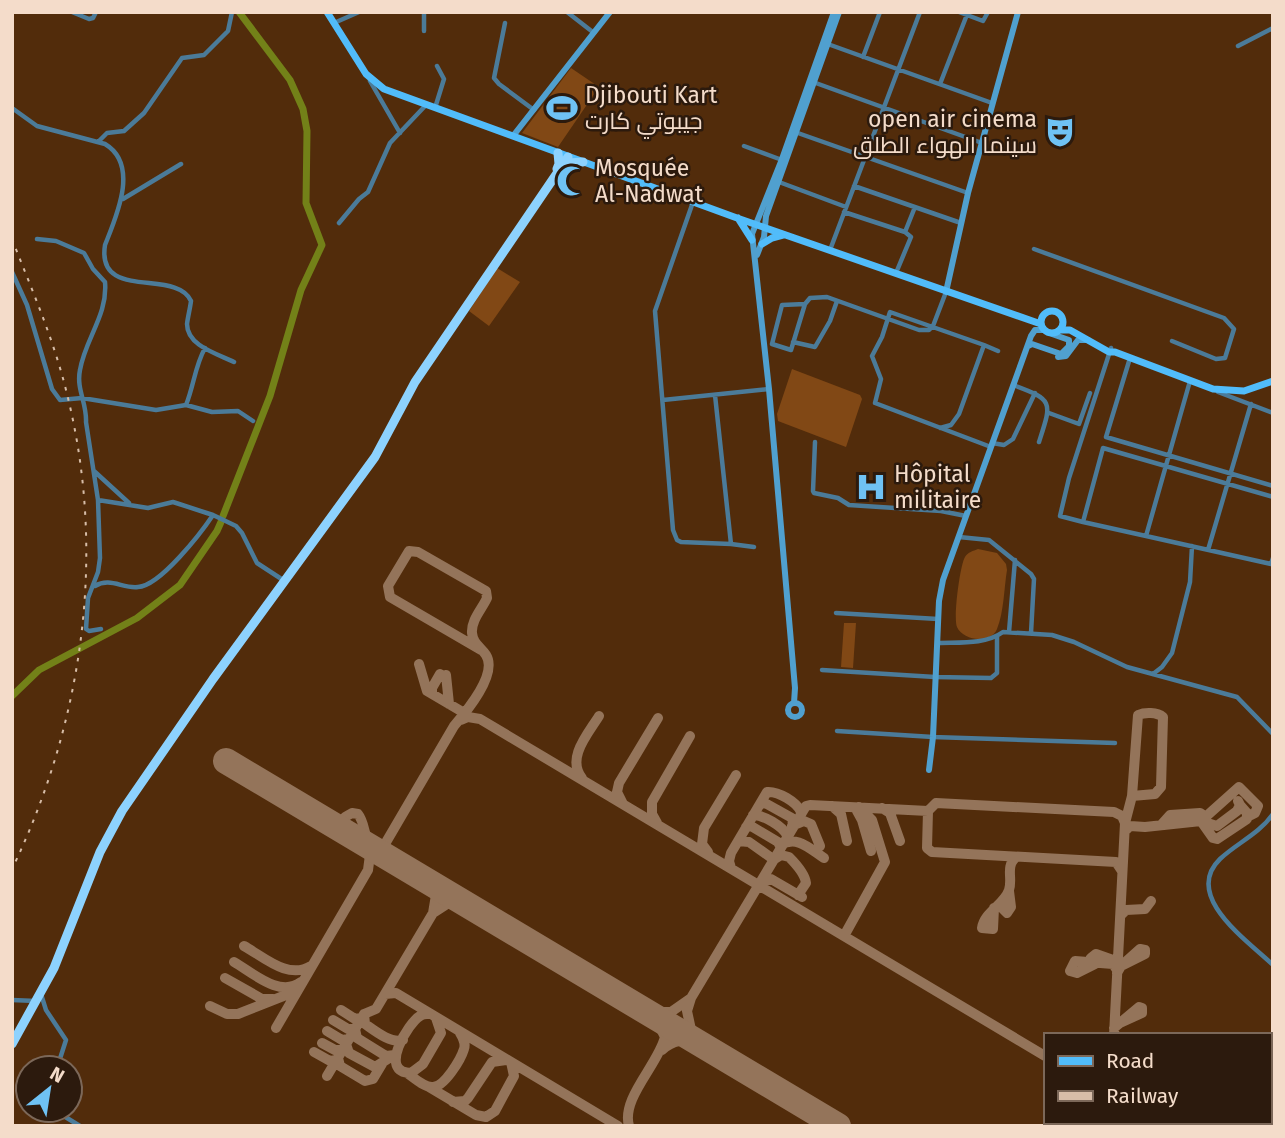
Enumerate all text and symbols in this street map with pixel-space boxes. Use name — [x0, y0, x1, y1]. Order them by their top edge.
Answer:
place label: Djibouti Kart جيبوتي كارت — [585, 81, 718, 139]
sports icon: Djibouti Kart جيبوتي كارت — [545, 91, 579, 125]
place label: open air cinema سينما الهواء الطلق — [853, 105, 1037, 159]
theatre icon: open air cinema سينما الهواء الطلق — [1043, 115, 1077, 149]
place label: Mosquée Al-Nadwat — [595, 154, 704, 208]
mosque icon: Mosquée Al-Nadwat — [555, 164, 589, 198]
place label: Hôpital militaire — [894, 460, 981, 514]
hospital icon: Hôpital militaire — [854, 470, 888, 504]
legend — [1044, 1033, 1271, 1124]
text: Road — [1106, 1048, 1154, 1074]
north arrow — [14, 1054, 84, 1124]
text: N — [46, 1062, 68, 1088]
text: Railway — [1106, 1083, 1179, 1109]

